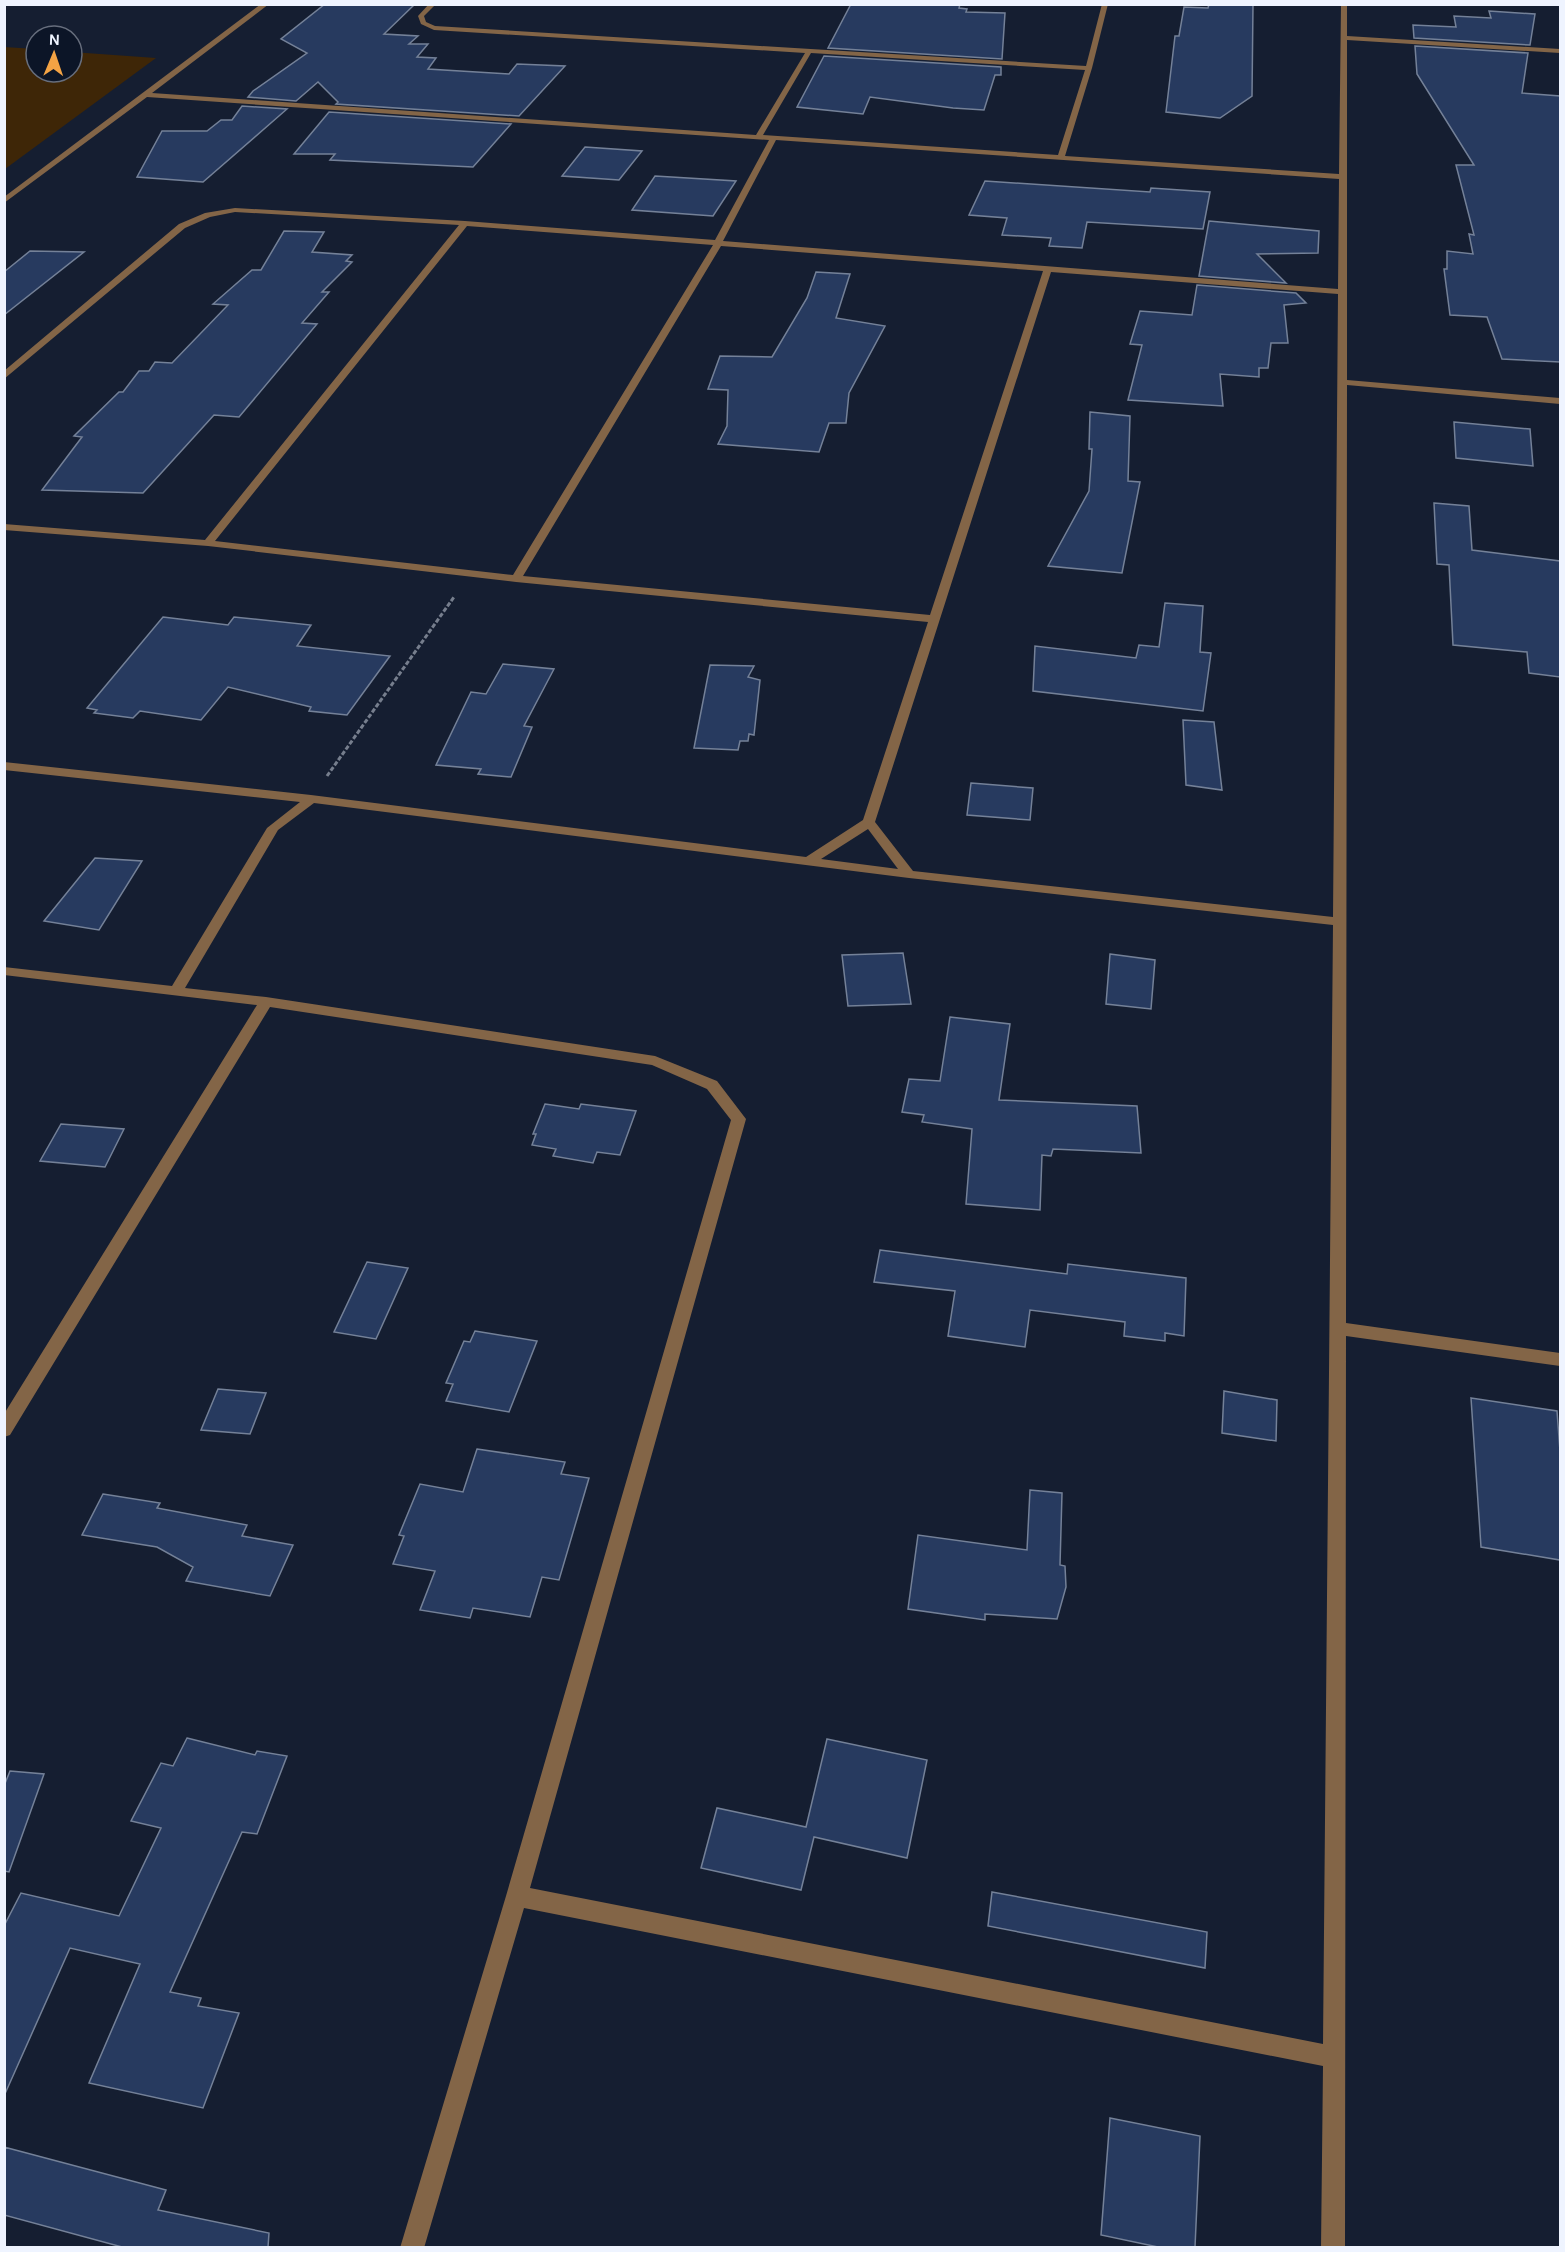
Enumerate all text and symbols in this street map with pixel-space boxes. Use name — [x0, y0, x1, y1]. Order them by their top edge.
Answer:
north arrow — [24, 24, 84, 84]
text: N — [48, 30, 61, 49]

